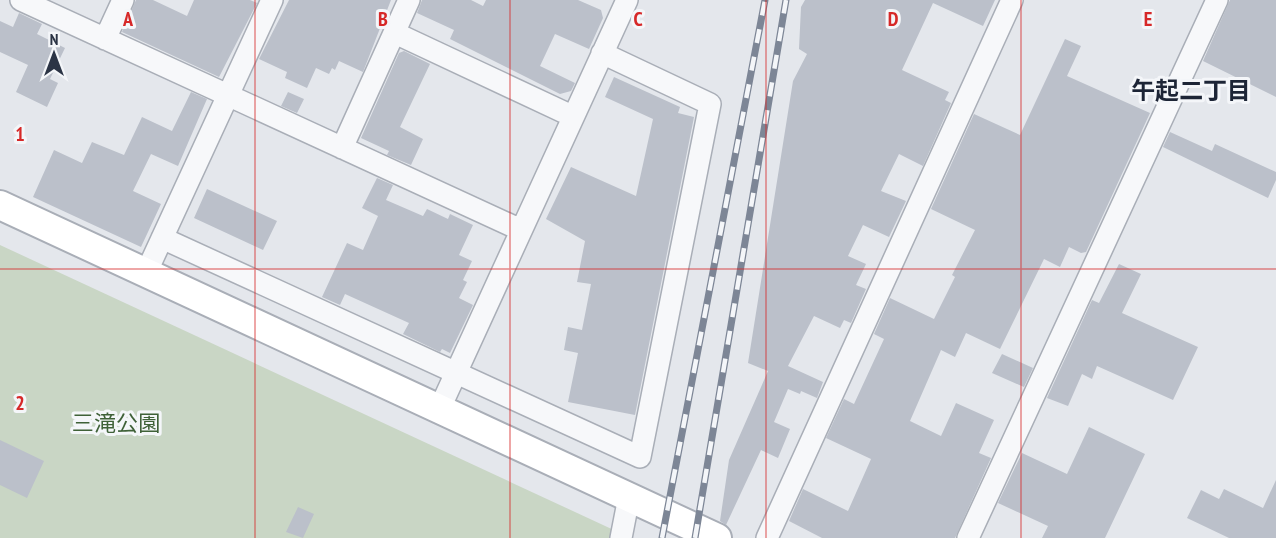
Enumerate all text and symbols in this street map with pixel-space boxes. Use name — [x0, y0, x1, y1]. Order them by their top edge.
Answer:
text: A — [122, 6, 134, 32]
text: B — [378, 6, 388, 32]
text: C — [633, 6, 643, 32]
text: D — [888, 6, 899, 32]
text: E — [1144, 6, 1152, 32]
north arrow — [24, 24, 84, 84]
text: N — [50, 29, 58, 49]
district label: 午起二丁目 — [1131, 75, 1251, 106]
text: 1 — [15, 121, 25, 147]
text: 2 — [15, 390, 25, 416]
park label: 三滝公園 — [72, 409, 160, 437]

